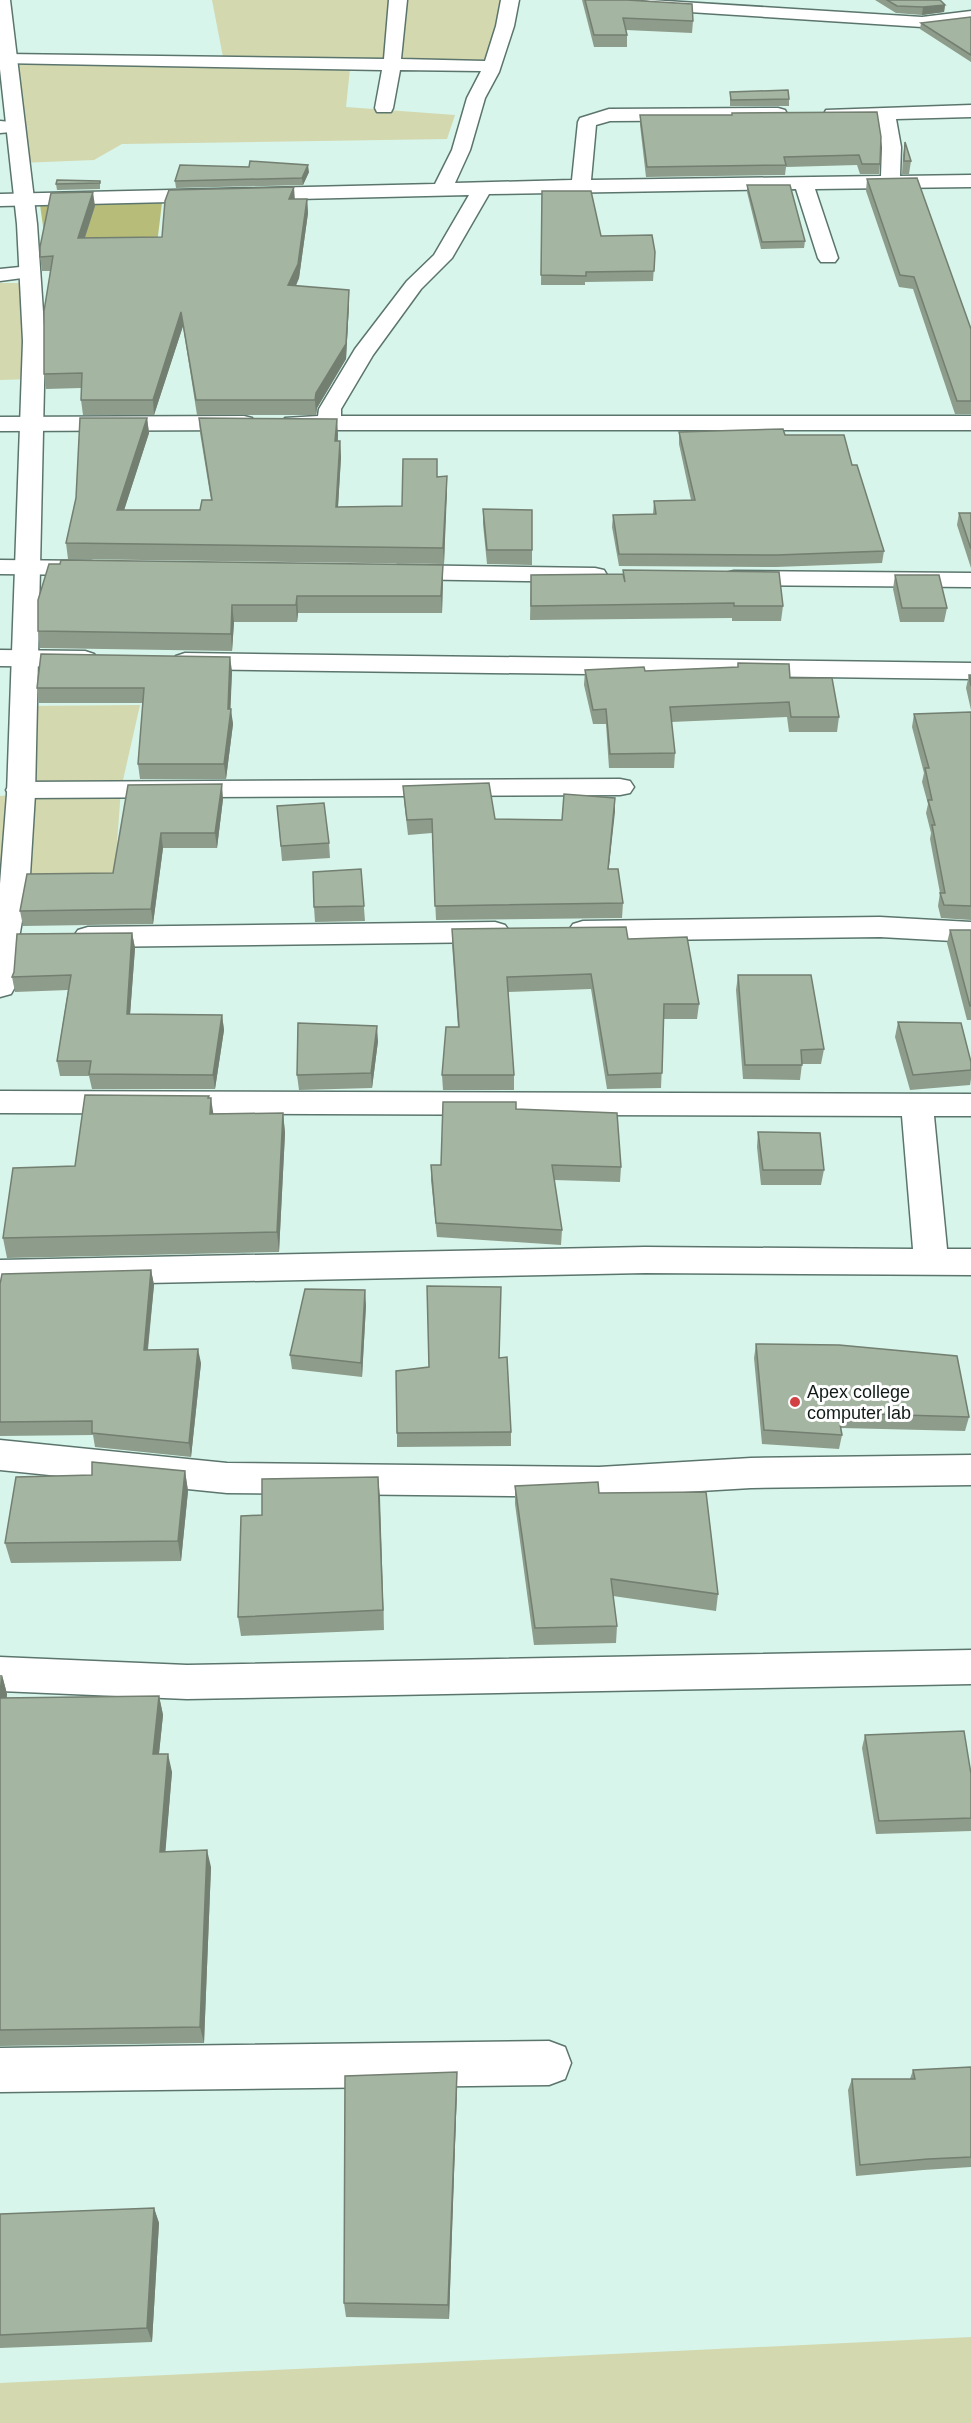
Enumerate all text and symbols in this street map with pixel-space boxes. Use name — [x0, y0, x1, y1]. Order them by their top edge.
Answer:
place label: Apex college computer lab — [807, 1382, 911, 1423]
marker: Apex college computer lab — [788, 1395, 802, 1409]

